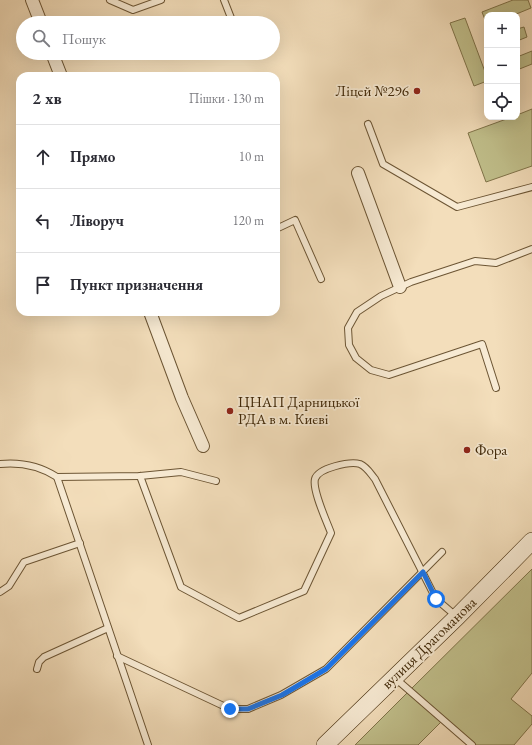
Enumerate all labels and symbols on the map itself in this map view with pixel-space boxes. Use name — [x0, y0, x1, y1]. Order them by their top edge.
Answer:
place label: Ліцей №296 — [336, 81, 409, 100]
marker: Ліцей №296 — [412, 86, 422, 96]
place label: ЦНАП Дарницької РДА в м. Києві — [238, 392, 360, 428]
marker: ЦНАП Дарницької РДА в м. Києві — [225, 406, 235, 416]
place label: Фора — [475, 440, 507, 459]
marker: Фора — [462, 445, 472, 455]
route start — [427, 590, 445, 608]
street label: вулиця Драгоманова — [377, 593, 480, 693]
route end — [221, 700, 239, 718]

